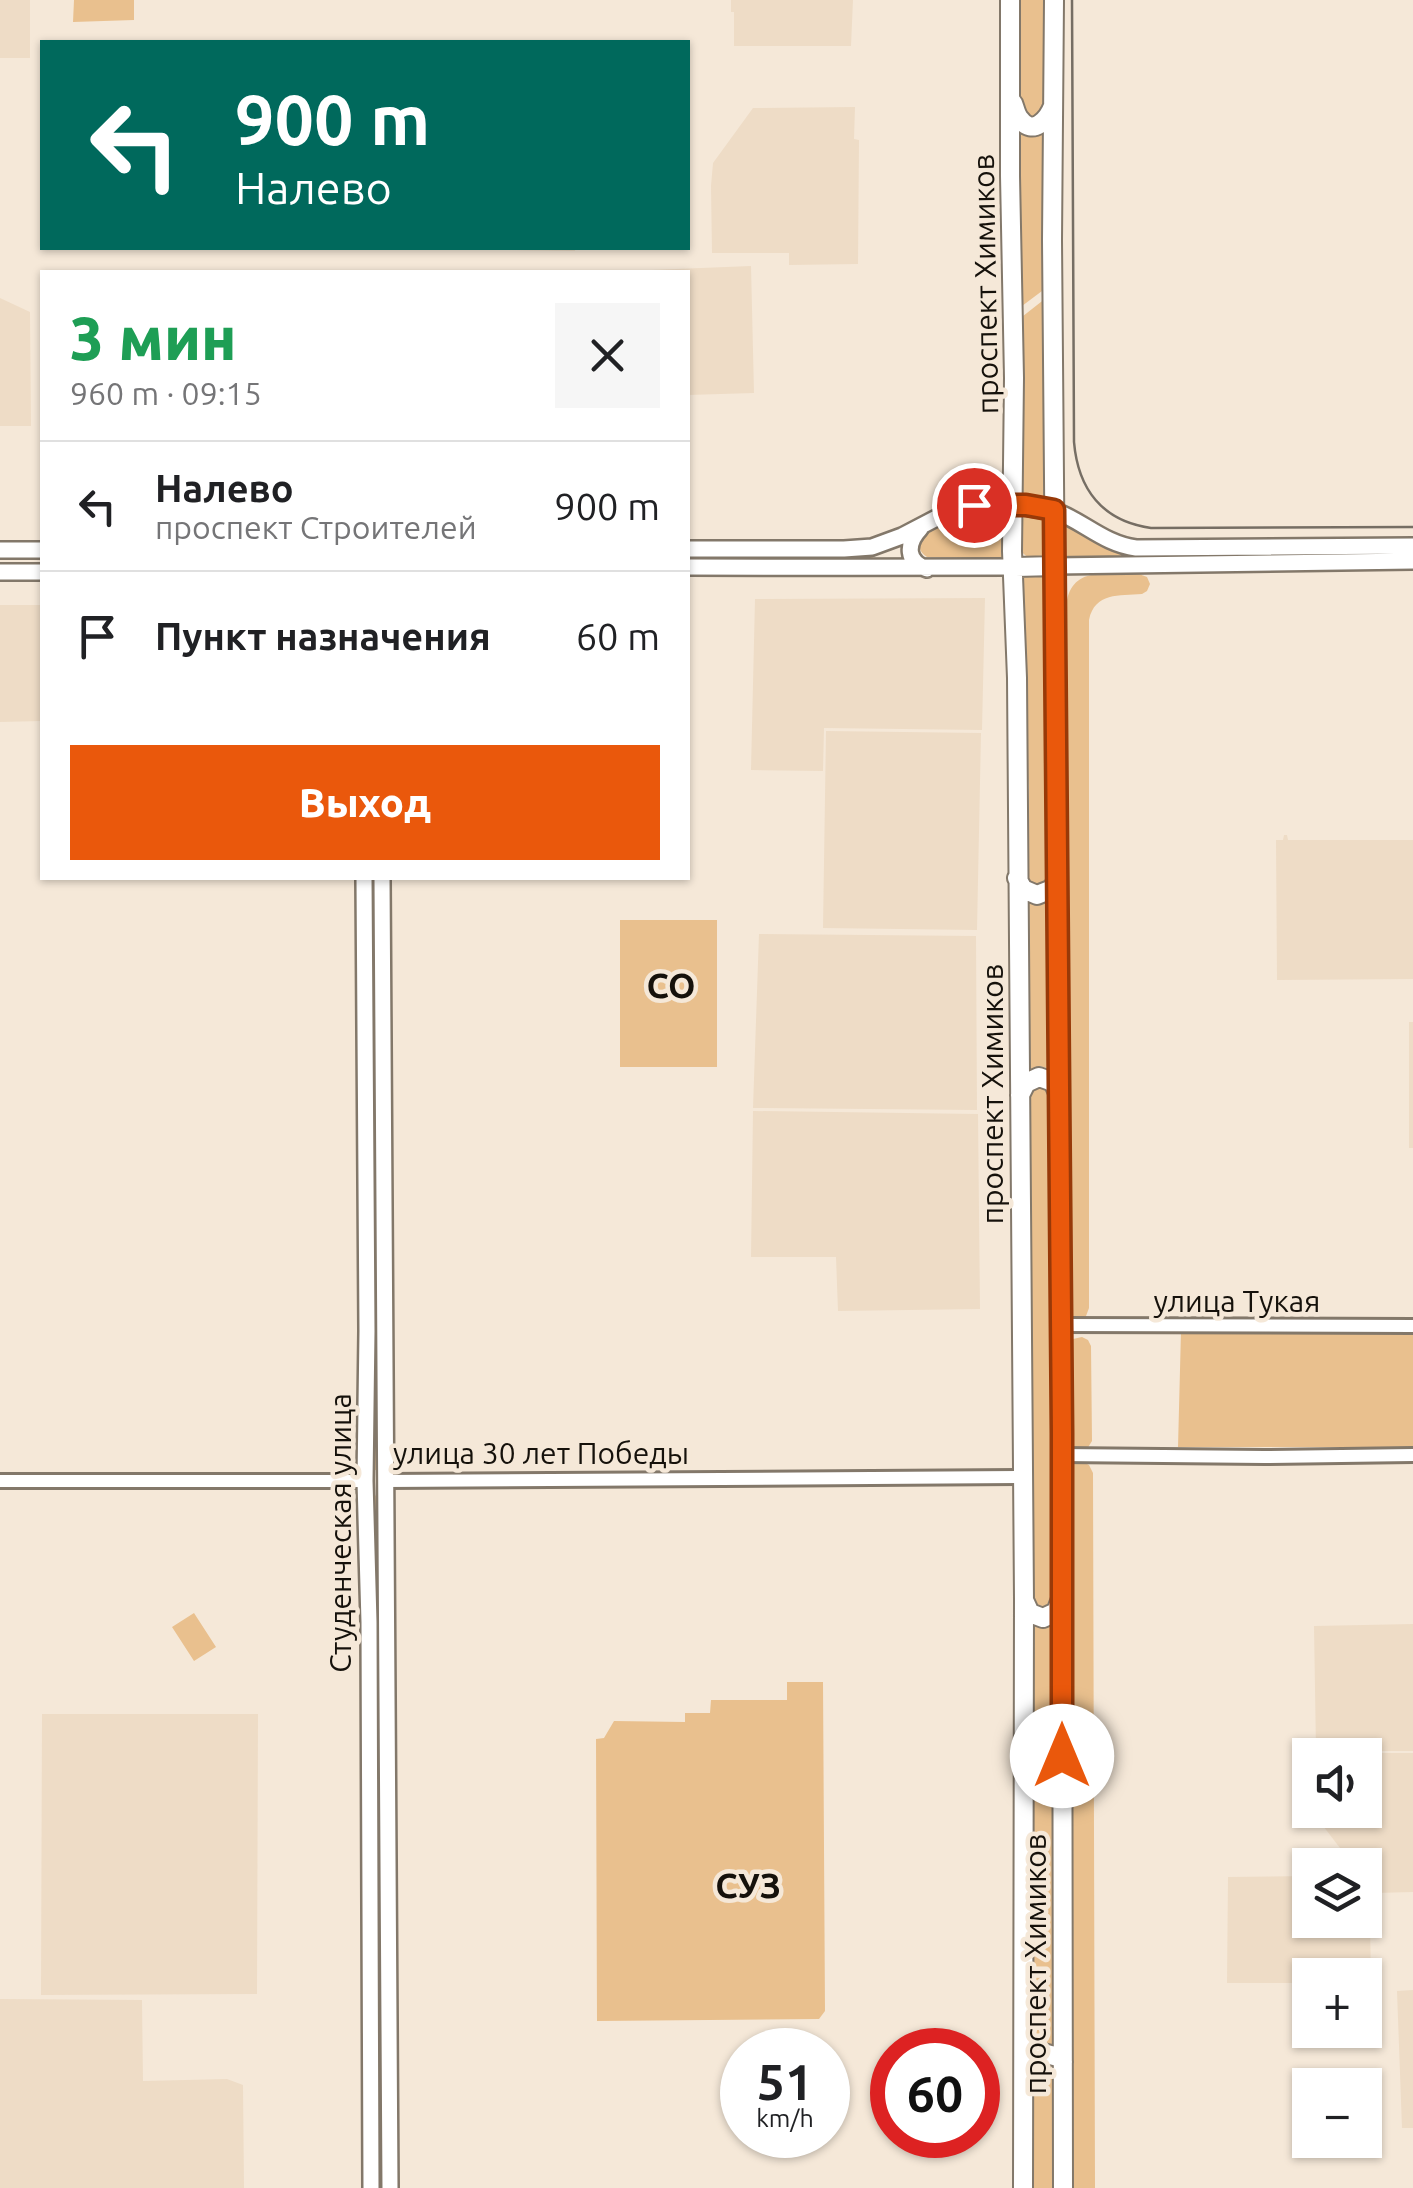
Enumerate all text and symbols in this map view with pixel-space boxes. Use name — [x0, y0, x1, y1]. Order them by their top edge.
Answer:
icon: left — [70, 80, 200, 210]
text: 900 m — [235, 80, 430, 158]
street label: проспект Химиков — [966, 153, 1004, 415]
text: Налево — [235, 162, 392, 213]
button: close — [555, 303, 660, 408]
text: 3 мин — [70, 304, 237, 371]
text: 960 m · 09:15 — [70, 375, 262, 411]
pin — [932, 463, 1017, 548]
text: Налево — [155, 467, 294, 509]
icon: arrive — [947, 478, 1002, 533]
icon: left — [70, 479, 125, 534]
text: 900 m — [554, 485, 660, 527]
text: проспект Строителей — [155, 509, 477, 545]
icon: arrive — [70, 609, 125, 664]
text: Пункт назначения — [155, 615, 491, 657]
text: 60 m — [576, 615, 660, 657]
button: Выход — [70, 745, 660, 860]
street label: проспект Химиков — [975, 964, 1009, 1224]
district label: СО — [646, 965, 696, 1005]
street label: улица Тукая — [1154, 1284, 1320, 1318]
street label: Студенческая улица — [323, 1393, 357, 1673]
street label: улица 30 лет Победы — [393, 1436, 689, 1470]
position arrow — [1010, 1704, 1114, 1808]
map controls — [1292, 1738, 1382, 2158]
button: sound — [1292, 1738, 1382, 1828]
street label: проспект Химиков — [1018, 1834, 1052, 2094]
button: layers — [1292, 1848, 1382, 1938]
district label: СУЗ — [715, 1865, 781, 1905]
button: + — [1292, 1958, 1382, 2048]
speed limit sign: 60 — [870, 2028, 1000, 2158]
text: 51 — [757, 2053, 813, 2109]
button: − — [1292, 2068, 1382, 2158]
text: km/h — [756, 2104, 814, 2132]

